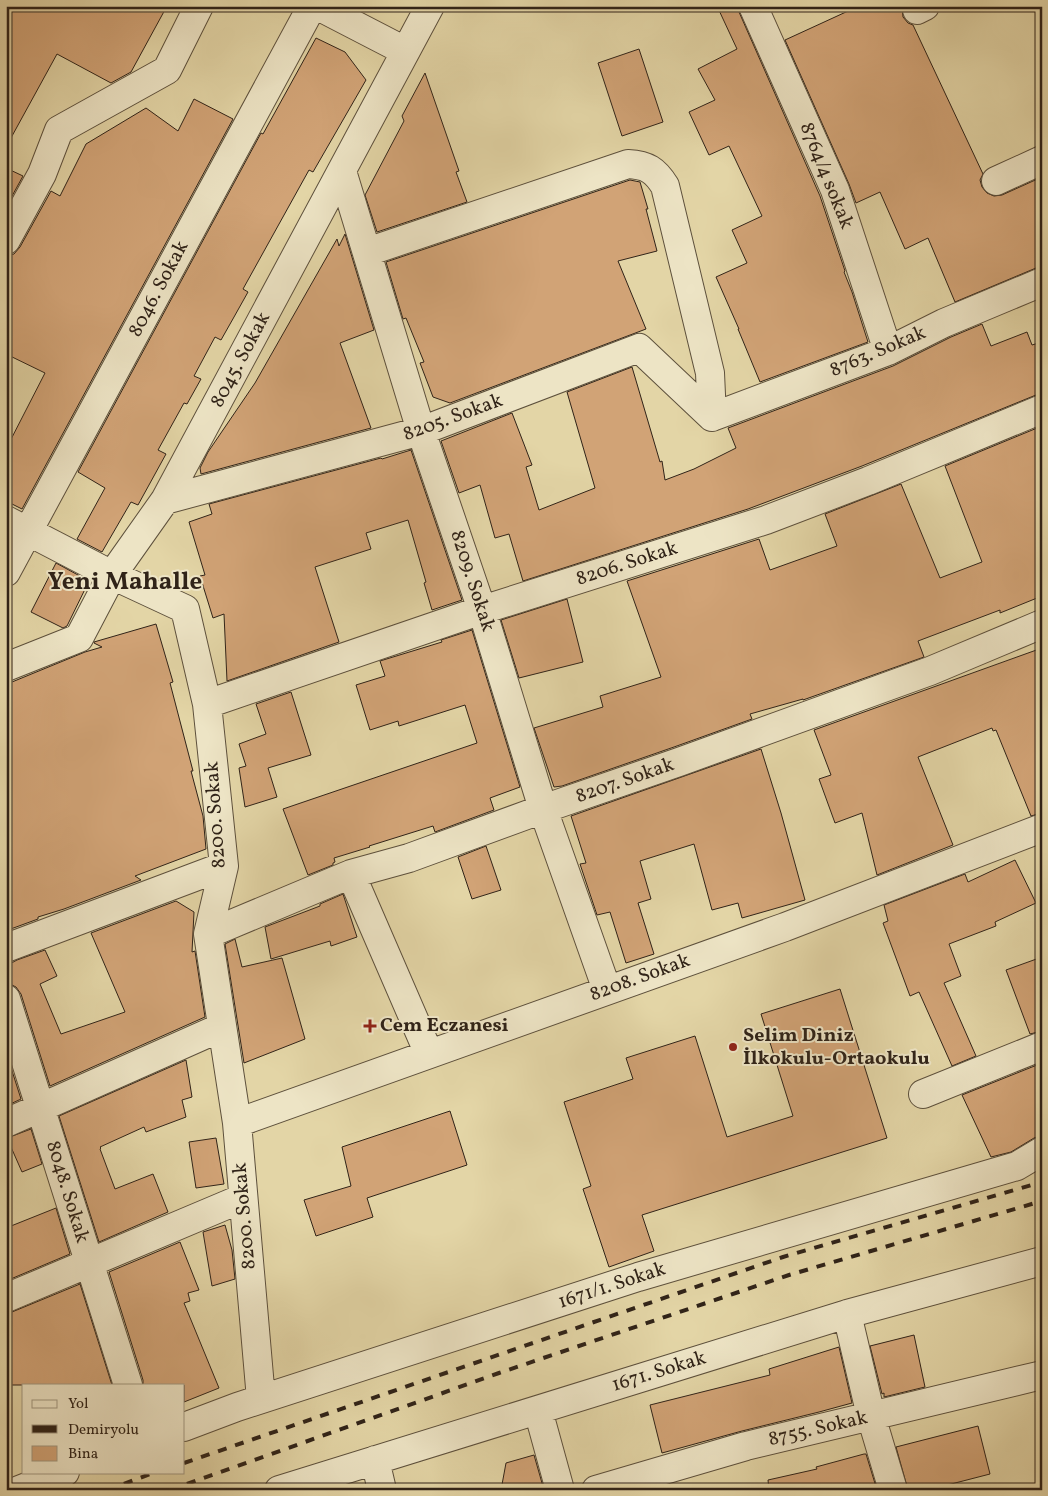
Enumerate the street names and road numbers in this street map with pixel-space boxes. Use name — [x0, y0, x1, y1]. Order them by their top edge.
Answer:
street label: 8764/4 sokak — [792, 118, 860, 234]
street label: 8046. Sokak — [122, 236, 196, 342]
street label: 8045. Sokak — [204, 307, 278, 413]
street label: 8763. Sokak — [826, 319, 930, 385]
street label: 8205. Sokak — [399, 387, 507, 449]
street label: 8209. Sokak — [442, 527, 502, 635]
street label: 8206. Sokak — [573, 534, 681, 594]
street label: 8207. Sokak — [572, 751, 678, 811]
street label: 8200. Sokak — [198, 761, 234, 869]
street label: 8208. Sokak — [586, 947, 694, 1009]
street label: 8048. Sokak — [38, 1138, 96, 1247]
street label: 8200. Sokak — [226, 1161, 264, 1271]
street label: 1671/1. Sokak — [555, 1255, 670, 1317]
street label: 1671. Sokak — [608, 1344, 710, 1400]
street label: 8755. Sokak — [766, 1404, 870, 1454]

